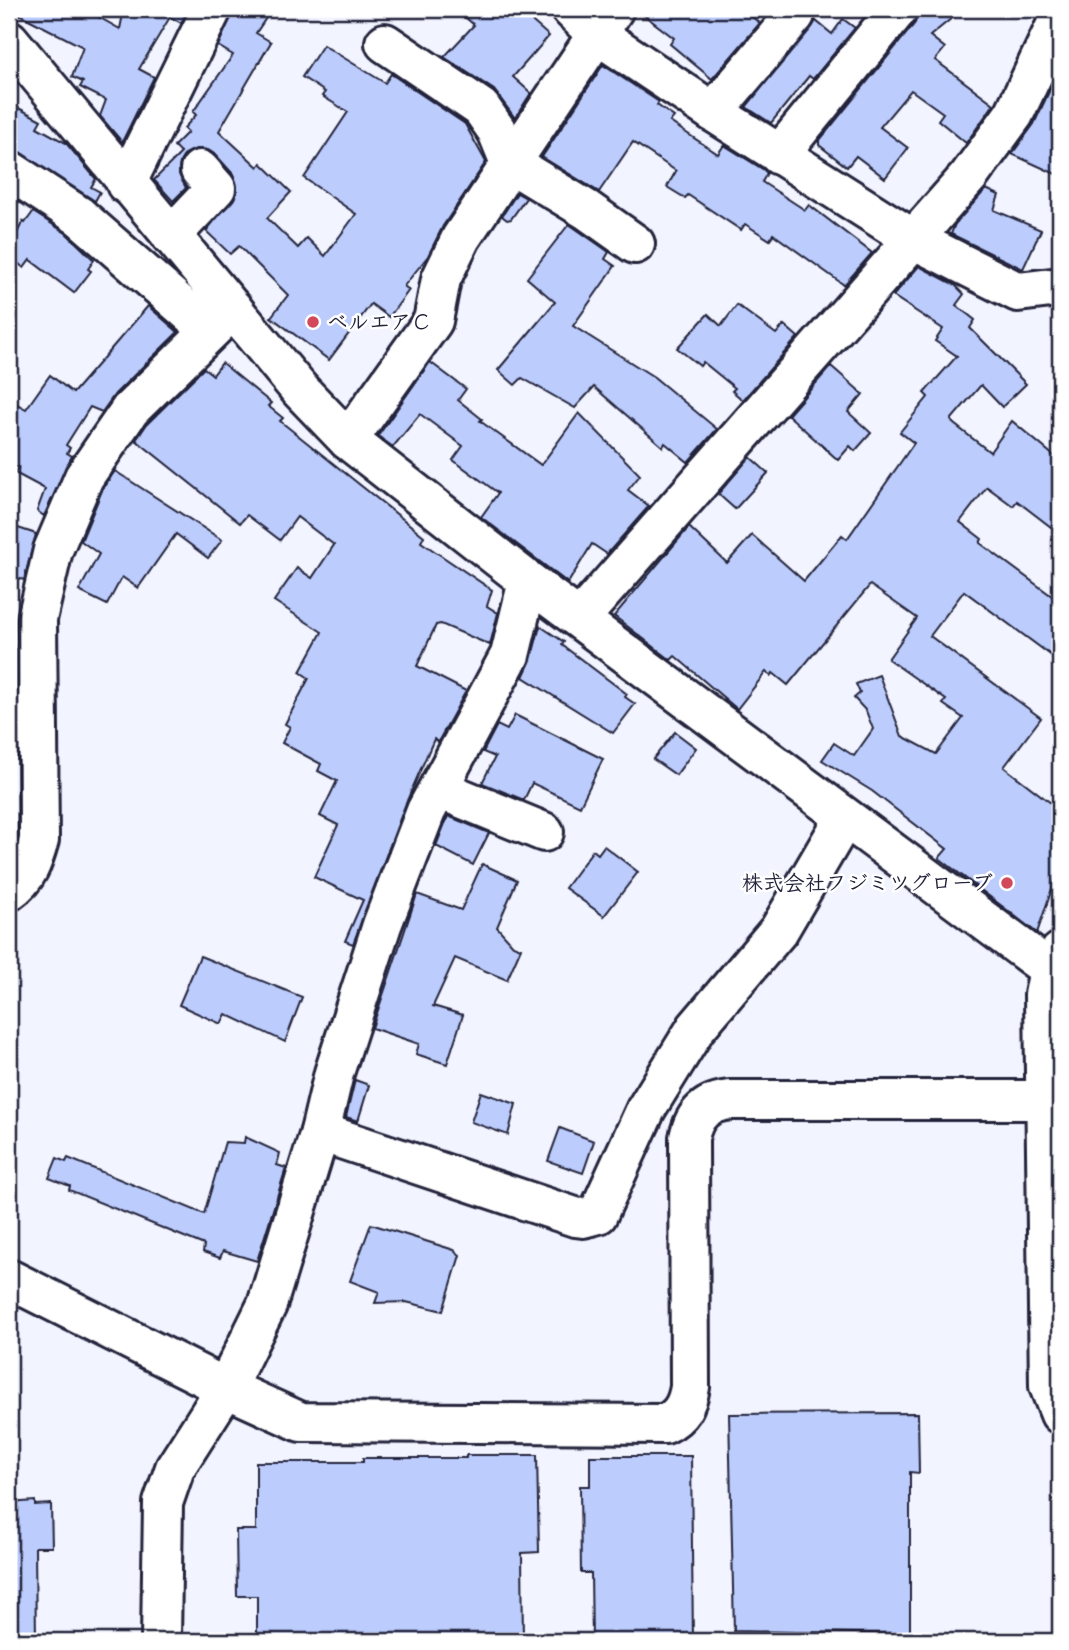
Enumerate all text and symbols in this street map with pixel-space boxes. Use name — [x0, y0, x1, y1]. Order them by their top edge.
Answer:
place label: ベルエアＣ — [327, 309, 432, 336]
marker: ベルエアＣ — [305, 314, 321, 330]
place label: 株式会社フジミツグローブ — [742, 870, 993, 897]
marker: 株式会社フジミツグローブ — [999, 875, 1015, 891]

